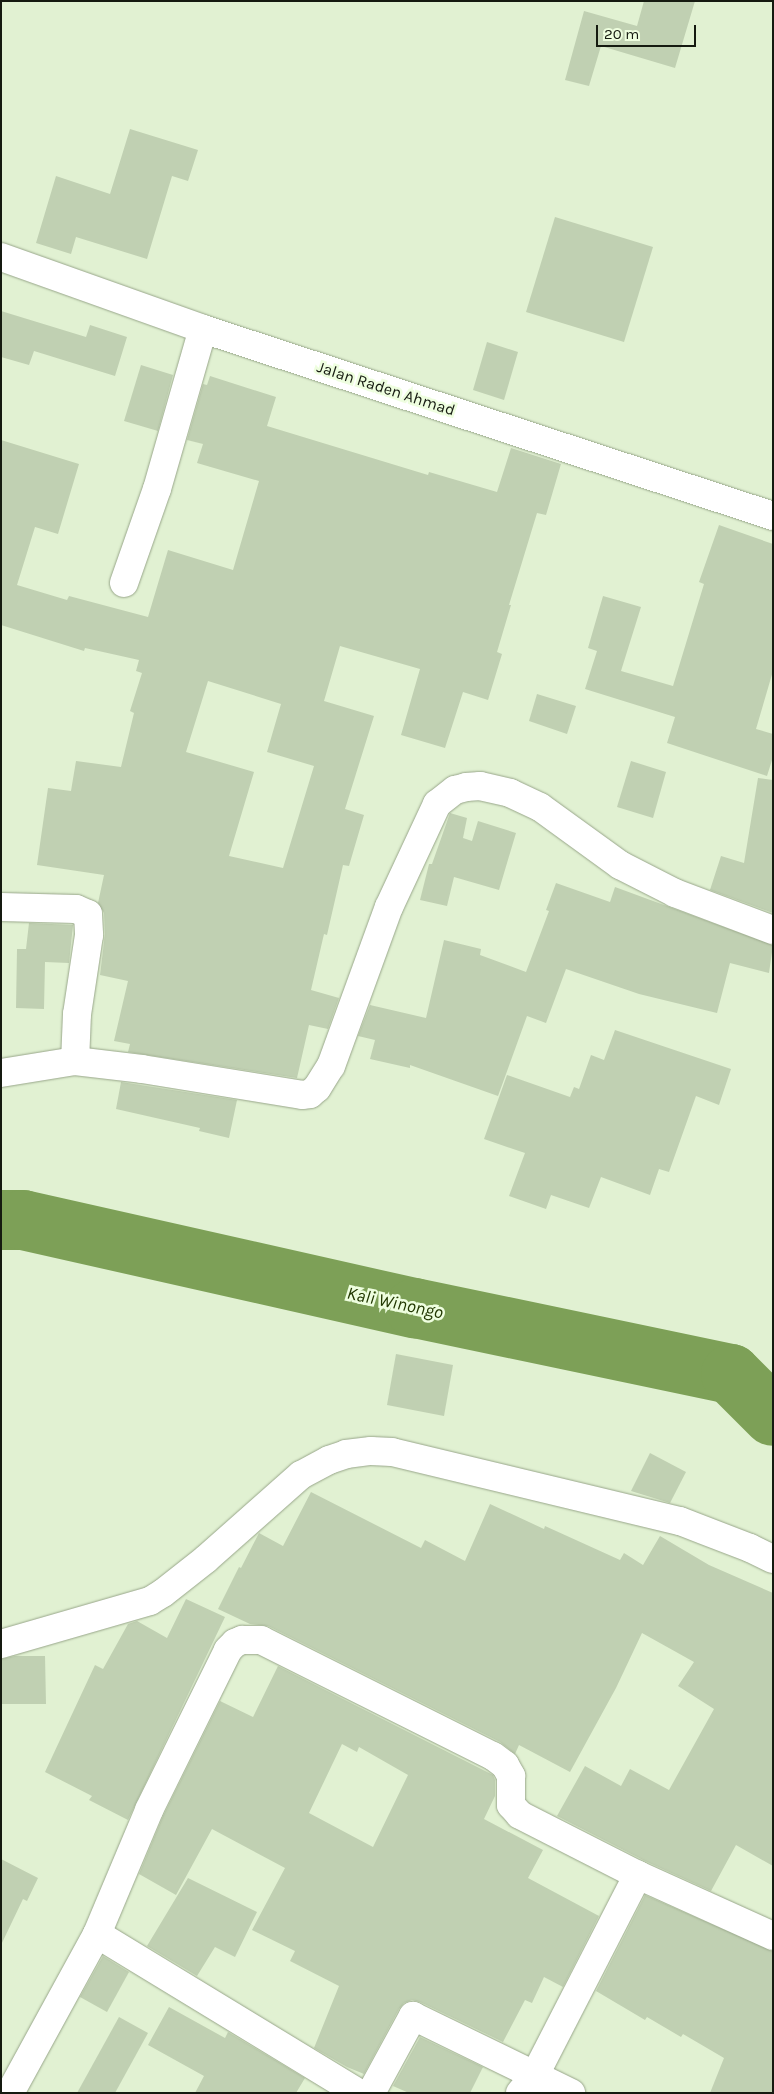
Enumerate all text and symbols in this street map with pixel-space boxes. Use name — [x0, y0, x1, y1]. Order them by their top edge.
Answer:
scale bar — [599, 15, 699, 47]
text: 20 m — [604, 25, 639, 43]
street label: Jalan Raden Ahmad — [315, 358, 457, 420]
water label: Kali Winongo — [345, 1282, 445, 1324]

